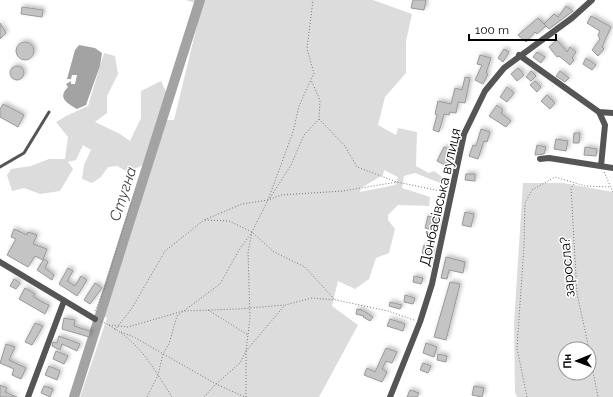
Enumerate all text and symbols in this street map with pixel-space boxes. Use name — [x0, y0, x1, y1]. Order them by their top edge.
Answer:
scale bar — [469, 16, 556, 42]
text: 100 m — [475, 23, 509, 37]
street label: Донбасівська вулиця — [416, 126, 464, 268]
water label: Стугна — [106, 165, 140, 223]
street label: заросла? — [556, 236, 578, 298]
north arrow — [557, 341, 597, 381]
text: Пн — [561, 354, 574, 369]

